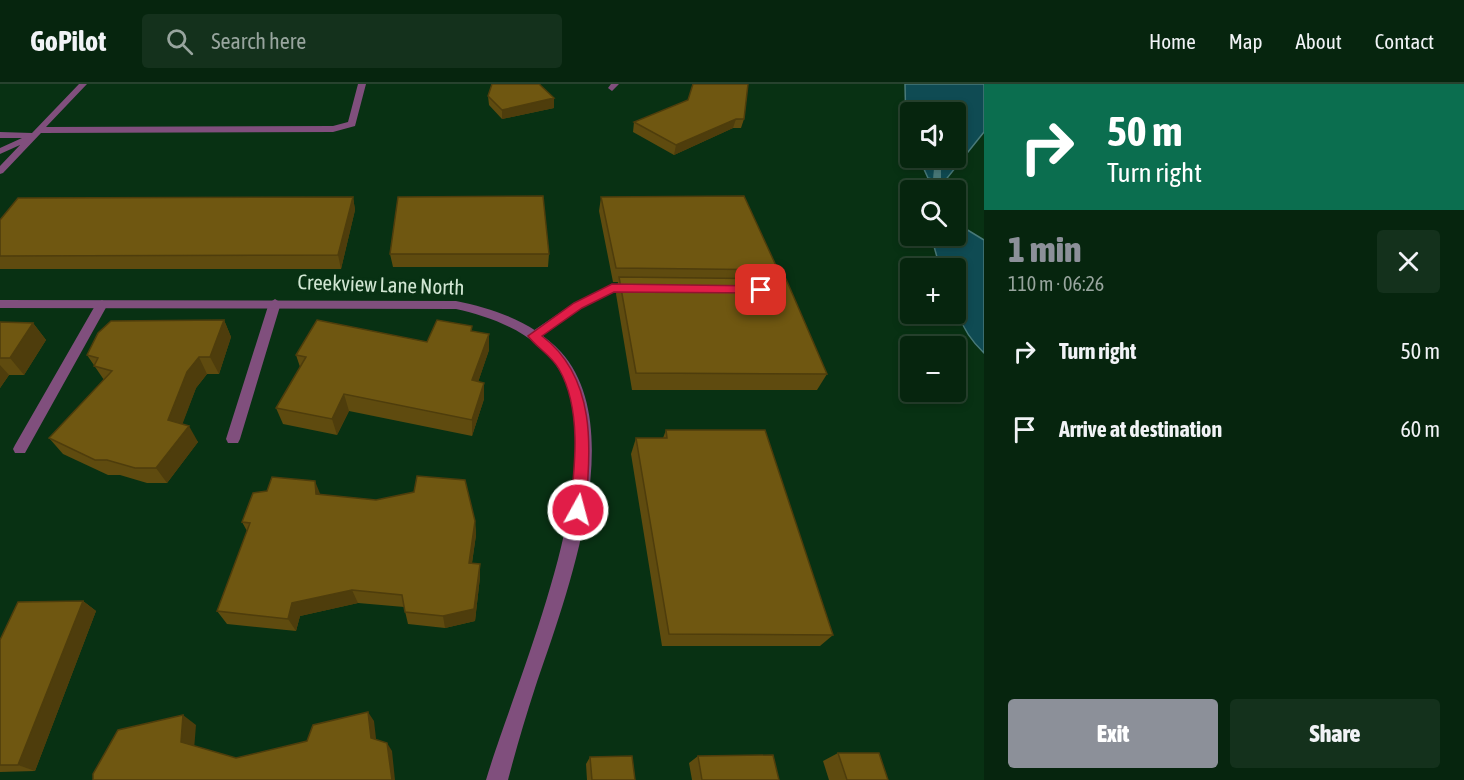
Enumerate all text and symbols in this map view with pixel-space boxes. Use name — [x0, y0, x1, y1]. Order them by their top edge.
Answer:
search box — [142, 14, 562, 68]
text: GoPilot — [30, 25, 106, 57]
icon: search — [163, 25, 196, 58]
text: Search here — [211, 28, 306, 54]
text: Home — [1149, 29, 1196, 53]
text: Map — [1229, 29, 1263, 53]
text: About — [1296, 29, 1342, 53]
text: Contact — [1375, 29, 1434, 53]
map controls — [900, 102, 966, 402]
button: sound — [900, 102, 966, 168]
text: 50 m — [1107, 107, 1182, 155]
icon: right — [1008, 108, 1086, 186]
text: Turn right — [1107, 157, 1202, 188]
button: search — [900, 180, 966, 246]
text: 1 min — [1008, 228, 1082, 270]
button: close — [1377, 230, 1440, 293]
button: + — [900, 258, 966, 324]
pin — [735, 264, 786, 315]
street label: Creekview Lane North — [297, 269, 465, 299]
text: 110 m · 06:26 — [1008, 272, 1104, 295]
icon: arrive — [744, 273, 777, 306]
icon: right — [1008, 335, 1041, 368]
button: − — [900, 336, 966, 402]
text: Turn right — [1059, 338, 1136, 364]
text: 50 m — [1400, 338, 1440, 364]
icon: arrive — [1008, 413, 1041, 446]
text: Arrive at destination — [1059, 416, 1222, 442]
text: 60 m — [1400, 416, 1440, 442]
position arrow — [546, 478, 610, 542]
button: Exit — [1008, 699, 1218, 768]
button: Share — [1230, 699, 1440, 768]

